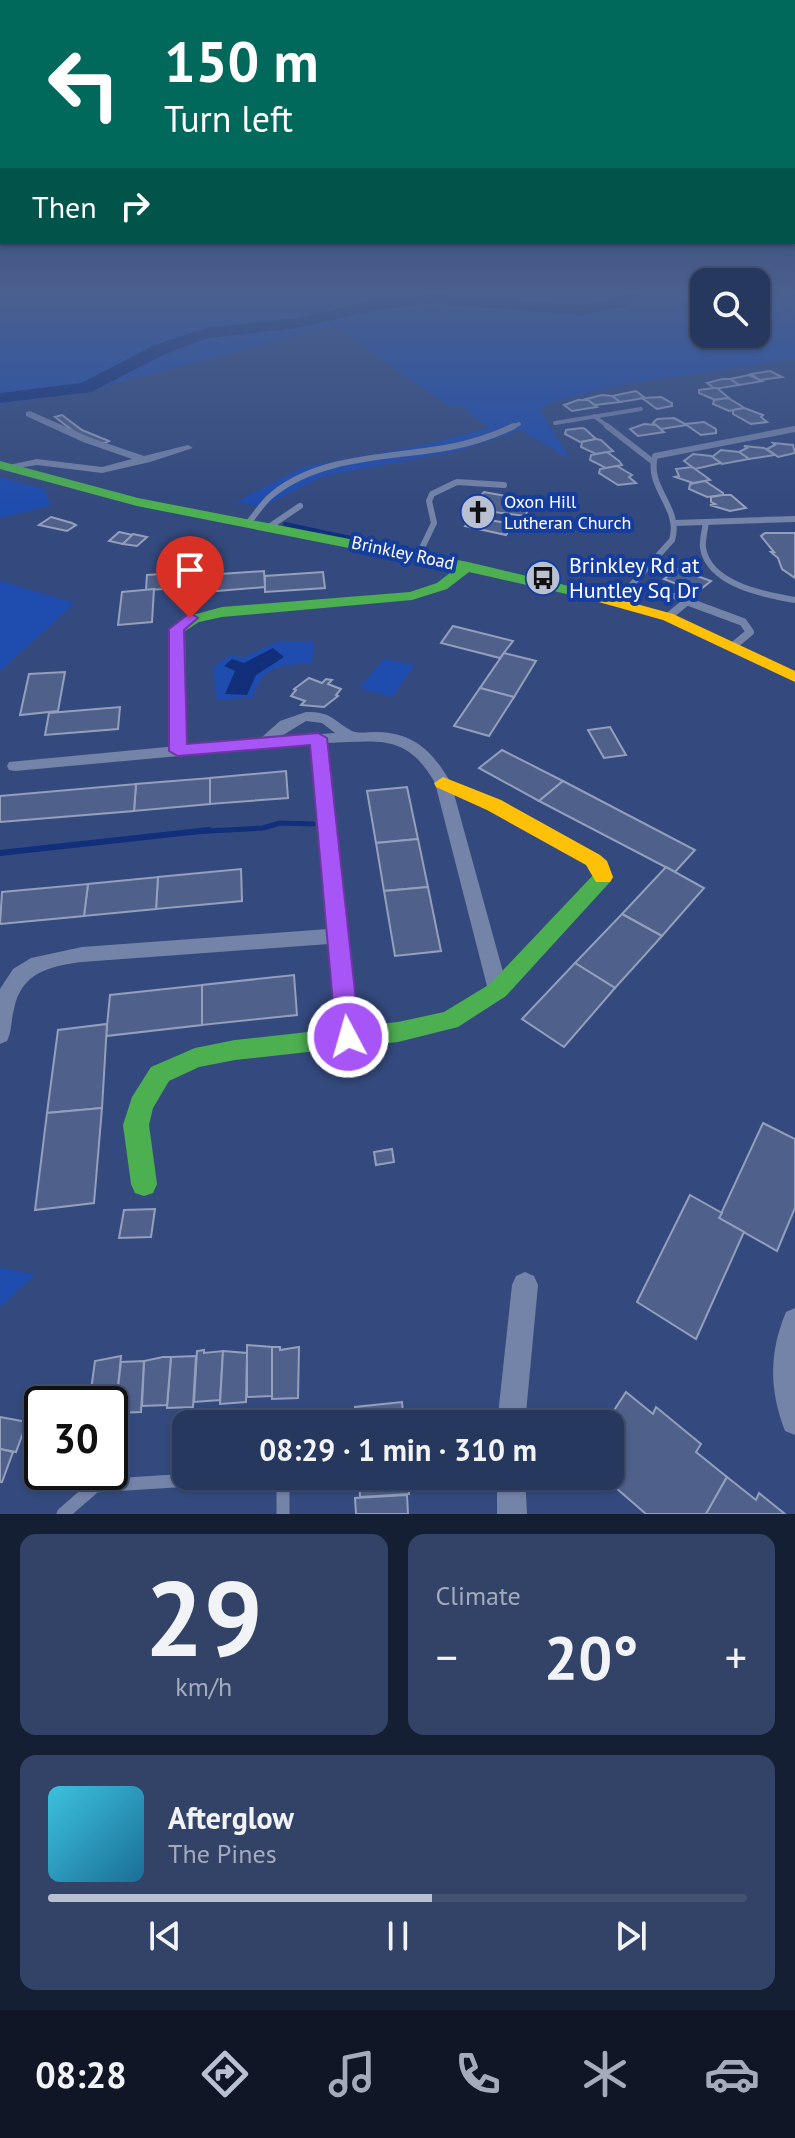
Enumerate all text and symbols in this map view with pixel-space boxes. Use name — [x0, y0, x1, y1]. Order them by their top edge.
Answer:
text: 150 m — [164, 25, 319, 97]
icon: left — [32, 32, 136, 136]
text: Turn left — [164, 95, 293, 142]
icon: right — [113, 184, 157, 228]
text: Then — [32, 187, 97, 226]
map controls — [690, 268, 770, 348]
button: search — [690, 268, 770, 348]
place label: Oxon Hill Lutheran Church — [504, 490, 631, 534]
church icon: Oxon Hill Lutheran Church — [459, 493, 497, 531]
street label: Brinkley Road — [350, 530, 457, 575]
pin — [156, 536, 224, 618]
icon: arrive — [168, 548, 212, 592]
place label: Brinkley Rd at Huntley Sq Dr — [569, 551, 700, 604]
bus stop icon: Brinkley Rd at Huntley Sq Dr — [524, 559, 562, 597]
position arrow — [306, 995, 390, 1079]
speed limit sign: 30 — [24, 1386, 128, 1490]
text: 08:29 · 1 min · 310 m — [259, 1430, 537, 1469]
text: 29 — [145, 1550, 263, 1685]
text: Climate — [436, 1579, 521, 1612]
text: 20° — [544, 1618, 638, 1696]
text: − — [436, 1628, 458, 1685]
text: + — [725, 1628, 747, 1685]
text: km/h — [175, 1670, 232, 1703]
text: Afterglow — [168, 1798, 294, 1837]
text: The Pines — [168, 1837, 277, 1870]
icon: previous — [143, 1914, 187, 1958]
icon: pause — [376, 1914, 420, 1958]
icon: next — [609, 1914, 653, 1958]
icon: directions — [197, 2046, 253, 2102]
icon: music — [324, 2046, 380, 2102]
icon: phone — [450, 2046, 506, 2102]
icon: climate — [577, 2046, 633, 2102]
icon: car — [704, 2046, 760, 2102]
text: 08:28 — [35, 2051, 127, 2098]

